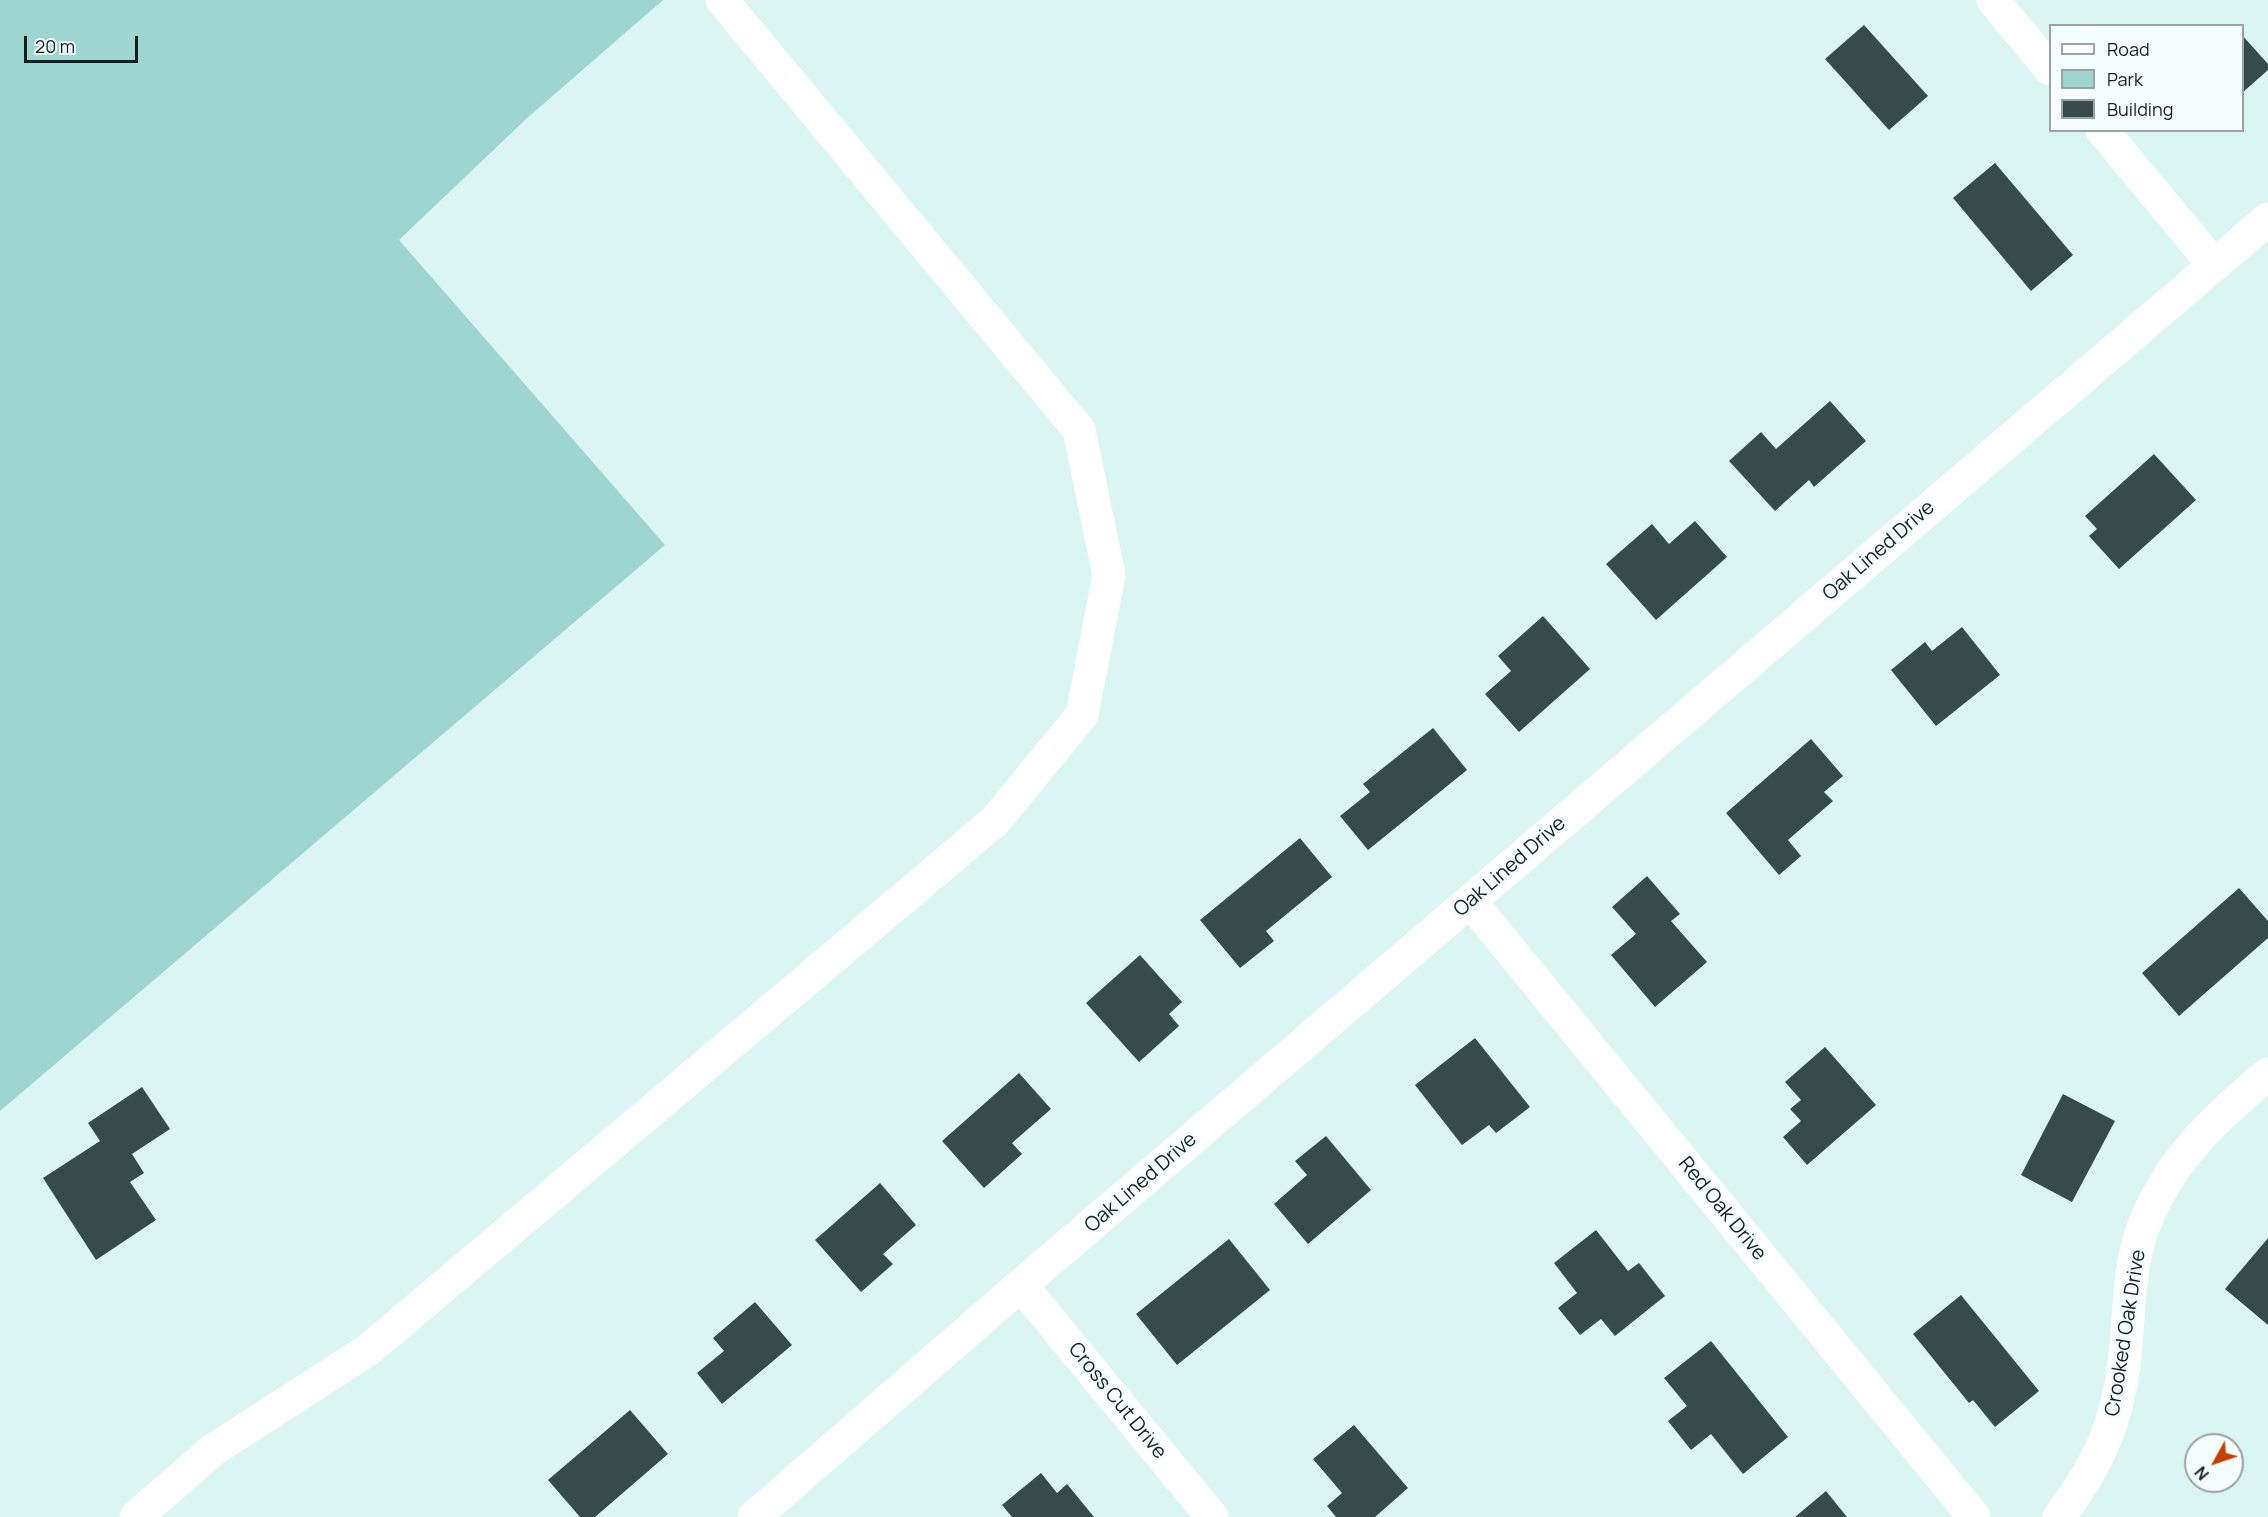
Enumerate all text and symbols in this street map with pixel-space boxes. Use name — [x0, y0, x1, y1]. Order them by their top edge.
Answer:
scale bar — [27, 24, 141, 62]
legend — [2049, 24, 2244, 132]
text: 20 m — [35, 34, 75, 58]
text: Road — [2107, 37, 2150, 61]
text: Park — [2107, 67, 2143, 91]
text: Building — [2107, 97, 2173, 121]
street label: Oak Lined Drive — [1818, 496, 1940, 606]
street label: Oak Lined Drive — [1449, 812, 1571, 922]
street label: Oak Lined Drive — [1080, 1128, 1202, 1238]
street label: Red Oak Drive — [1673, 1152, 1771, 1266]
street label: Crooked Oak Drive — [2101, 1248, 2151, 1418]
street label: Cross Cut Drive — [1063, 1338, 1171, 1464]
north arrow — [2184, 1433, 2244, 1493]
text: N — [2190, 1462, 2214, 1485]

